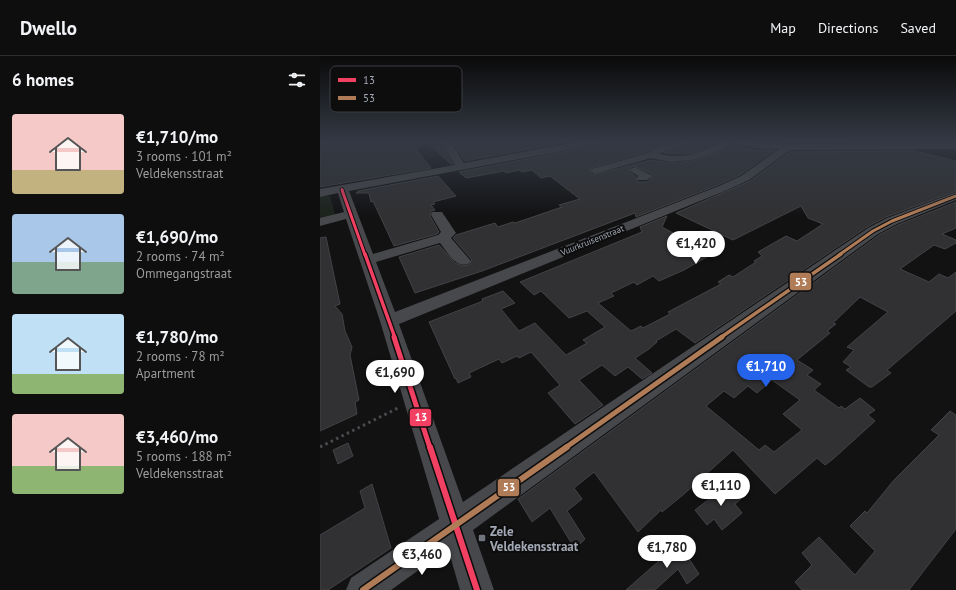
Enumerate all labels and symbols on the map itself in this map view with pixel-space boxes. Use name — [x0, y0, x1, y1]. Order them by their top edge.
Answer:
legend — [330, 66, 462, 112]
text: 13 — [363, 73, 375, 87]
text: 53 — [363, 91, 375, 105]
street label: Vuurkruisenstraat — [558, 222, 625, 258]
pin: €1,420 — [663, 231, 729, 265]
line badge: 53 — [789, 272, 812, 291]
text: 53 — [795, 275, 807, 289]
pin: €1,710 — [733, 354, 799, 388]
pin: €1,690 — [362, 360, 428, 394]
line badge: 13 — [409, 408, 432, 427]
text: 13 — [415, 410, 427, 424]
pin: €1,110 — [688, 473, 754, 507]
line badge: 53 — [497, 478, 520, 497]
text: 53 — [503, 480, 515, 494]
place label: Zele Veldekensstraat — [489, 523, 579, 555]
marker: Zele Veldekensstraat — [477, 533, 487, 543]
pin: €1,780 — [634, 535, 700, 569]
pin: €3,460 — [389, 542, 455, 576]

